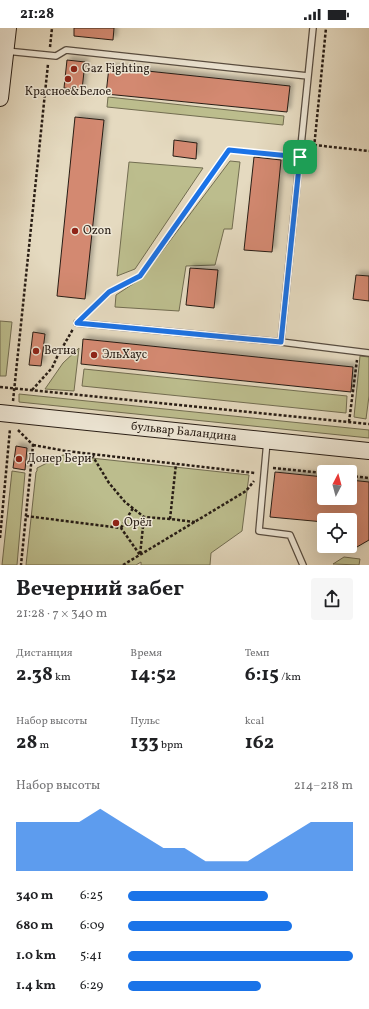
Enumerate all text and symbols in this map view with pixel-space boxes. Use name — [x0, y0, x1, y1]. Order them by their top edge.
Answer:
text: 21:28 — [20, 4, 54, 25]
place label: Gaz Fighting — [82, 61, 150, 77]
marker: Gaz Fighting — [69, 64, 79, 74]
marker: Красное&Белое — [63, 74, 73, 84]
place label: Красное&Белое — [25, 84, 111, 100]
pin — [283, 140, 317, 174]
icon: arrive — [289, 146, 311, 168]
place label: Ozon — [83, 223, 111, 239]
marker: Ozon — [70, 226, 80, 236]
place label: Ветна — [44, 343, 76, 359]
marker: Ветна — [31, 346, 41, 356]
place label: ЭльХаус — [102, 347, 147, 363]
marker: ЭльХаус — [89, 350, 99, 360]
street label: бульвар Баландина — [130, 418, 238, 446]
place label: Донер Бери — [27, 451, 92, 467]
marker: Донер Бери — [14, 454, 24, 464]
north arrow — [317, 465, 357, 505]
map controls — [317, 465, 357, 553]
button: locate — [317, 513, 357, 553]
place label: Орёл — [124, 515, 152, 531]
marker: Орёл — [111, 518, 121, 528]
text: Вечерний забег — [16, 574, 184, 605]
button: share — [311, 578, 353, 620]
text: 21:28 · 7 × 340 m — [16, 605, 107, 623]
text: Дистанция — [16, 646, 73, 661]
text: Время — [130, 646, 162, 661]
text: Темп — [245, 646, 269, 661]
text: 2.38 — [16, 661, 53, 689]
text: 14:52 — [130, 661, 176, 689]
text: 6:15 — [245, 661, 279, 689]
text: km — [53, 670, 71, 685]
text: /km — [279, 670, 301, 685]
text: Набор высоты — [16, 714, 87, 729]
text: Пульс — [130, 714, 160, 729]
text: kcal — [245, 714, 264, 729]
text: 28 — [16, 729, 37, 757]
text: 133 — [130, 729, 159, 757]
text: 162 — [245, 729, 274, 757]
text: m — [37, 738, 49, 753]
text: bpm — [159, 738, 183, 753]
text: Набор высоты — [16, 777, 100, 795]
text: 214–218 m — [294, 777, 353, 795]
text: 340 m — [16, 887, 53, 905]
text: 6:25 — [80, 887, 103, 905]
text: 680 m — [16, 917, 53, 935]
text: 6:09 — [80, 917, 104, 935]
text: 1.0 km — [16, 947, 56, 965]
text: 5:41 — [80, 947, 102, 965]
text: 1.4 km — [16, 977, 56, 995]
text: 6:29 — [80, 977, 103, 995]

